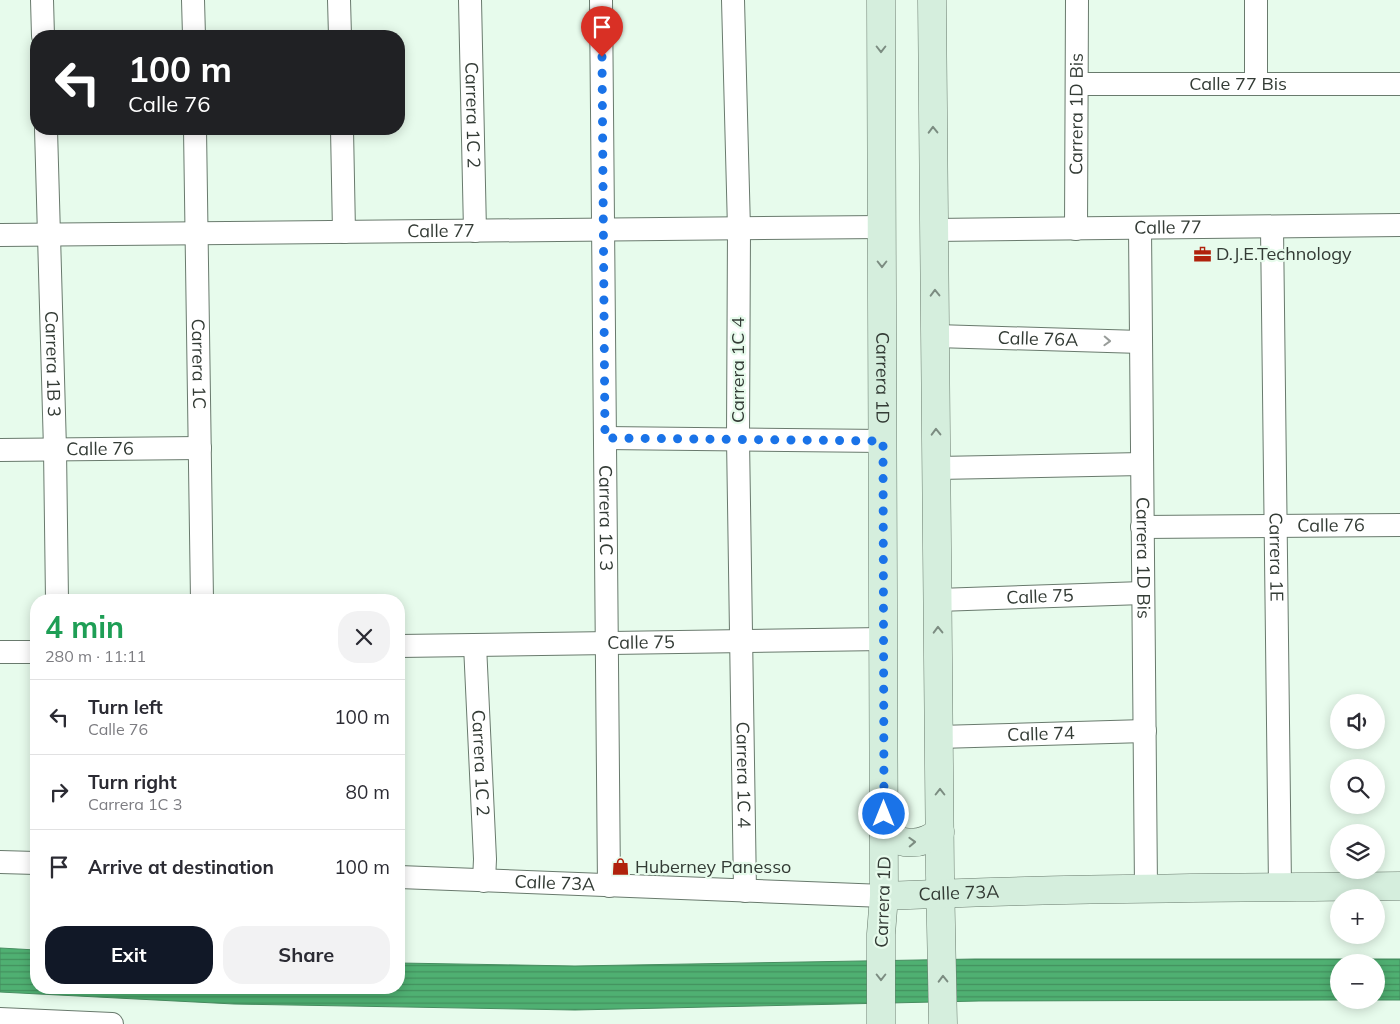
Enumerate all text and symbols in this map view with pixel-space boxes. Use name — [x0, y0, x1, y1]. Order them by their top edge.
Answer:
pin — [581, 6, 623, 57]
icon: arrive — [588, 13, 616, 41]
one-way arrow — [876, 45, 886, 53]
text: 100 m — [128, 47, 232, 91]
icon: left — [45, 50, 110, 115]
street label: Carrera 1D Bis — [1064, 53, 1088, 175]
street label: Carrera 1C 2 — [460, 62, 486, 168]
street label: Calle 77 Bis — [1189, 72, 1287, 95]
text: Calle 76 — [128, 90, 210, 118]
one-way arrow — [928, 126, 938, 134]
street label: Calle 77 — [1134, 215, 1202, 239]
street label: Calle 77 — [407, 219, 475, 242]
place label: D.J.E.Technology — [1216, 242, 1352, 265]
office icon: D.J.E.Technology — [1192, 244, 1212, 264]
one-way arrow — [877, 260, 887, 268]
one-way arrow — [930, 288, 941, 296]
street label: Carrera 1B 3 — [40, 311, 66, 417]
street label: Carrera 1C 4 — [726, 317, 749, 423]
street label: Carrera 1C — [187, 318, 211, 409]
street label: Calle 76A — [997, 326, 1079, 351]
street label: Carrera 1D — [871, 332, 894, 424]
one-way arrow — [1104, 336, 1112, 347]
one-way arrow — [931, 428, 942, 436]
street label: Calle 76 — [66, 437, 134, 460]
street label: Carrera 1C 3 — [594, 465, 618, 571]
street label: Carrera 1D Bis — [1131, 497, 1156, 619]
street label: Carrera 1E — [1264, 512, 1289, 602]
street label: Calle 76 — [1297, 513, 1365, 537]
street label: Calle 75 — [1006, 583, 1074, 609]
text: 4 min — [45, 608, 124, 646]
button: close — [338, 611, 390, 663]
one-way arrow — [933, 625, 943, 633]
street label: Calle 75 — [607, 630, 675, 654]
text: 280 m · 11:11 — [45, 646, 146, 666]
map controls — [1330, 694, 1385, 1009]
button: sound — [1330, 694, 1385, 749]
text: Turn left — [88, 695, 163, 719]
icon: left — [45, 703, 73, 731]
text: 100 m — [334, 705, 390, 729]
street label: Carrera 1C 2 — [467, 709, 495, 816]
text: Calle 76 — [88, 719, 148, 739]
street label: Calle 74 — [1007, 721, 1075, 746]
street label: Carrera 1C 4 — [731, 722, 756, 828]
button: search — [1330, 759, 1385, 814]
text: Turn right — [88, 770, 177, 794]
icon: right — [45, 778, 73, 806]
text: 80 m — [346, 780, 390, 804]
position arrow — [857, 787, 909, 839]
one-way arrow — [935, 788, 945, 796]
text: Carrera 1C 3 — [88, 794, 182, 814]
button: layers — [1330, 824, 1385, 879]
one-way arrow — [909, 836, 917, 847]
icon: arrive — [45, 853, 73, 881]
text: Arrive at destination — [88, 855, 274, 879]
text: 100 m — [334, 855, 390, 879]
place label: Huberney Panesso — [635, 855, 791, 878]
street label: Carrera 1D — [869, 856, 896, 948]
shop icon: Huberney Panesso — [611, 857, 631, 877]
street label: Calle 73A — [514, 870, 596, 896]
street label: Calle 73A — [918, 880, 1000, 905]
button: + — [1330, 889, 1385, 944]
button: Exit — [45, 926, 213, 984]
button: Share — [223, 926, 390, 984]
button: − — [1330, 954, 1385, 1009]
one-way arrow — [876, 973, 886, 981]
one-way arrow — [937, 975, 948, 983]

